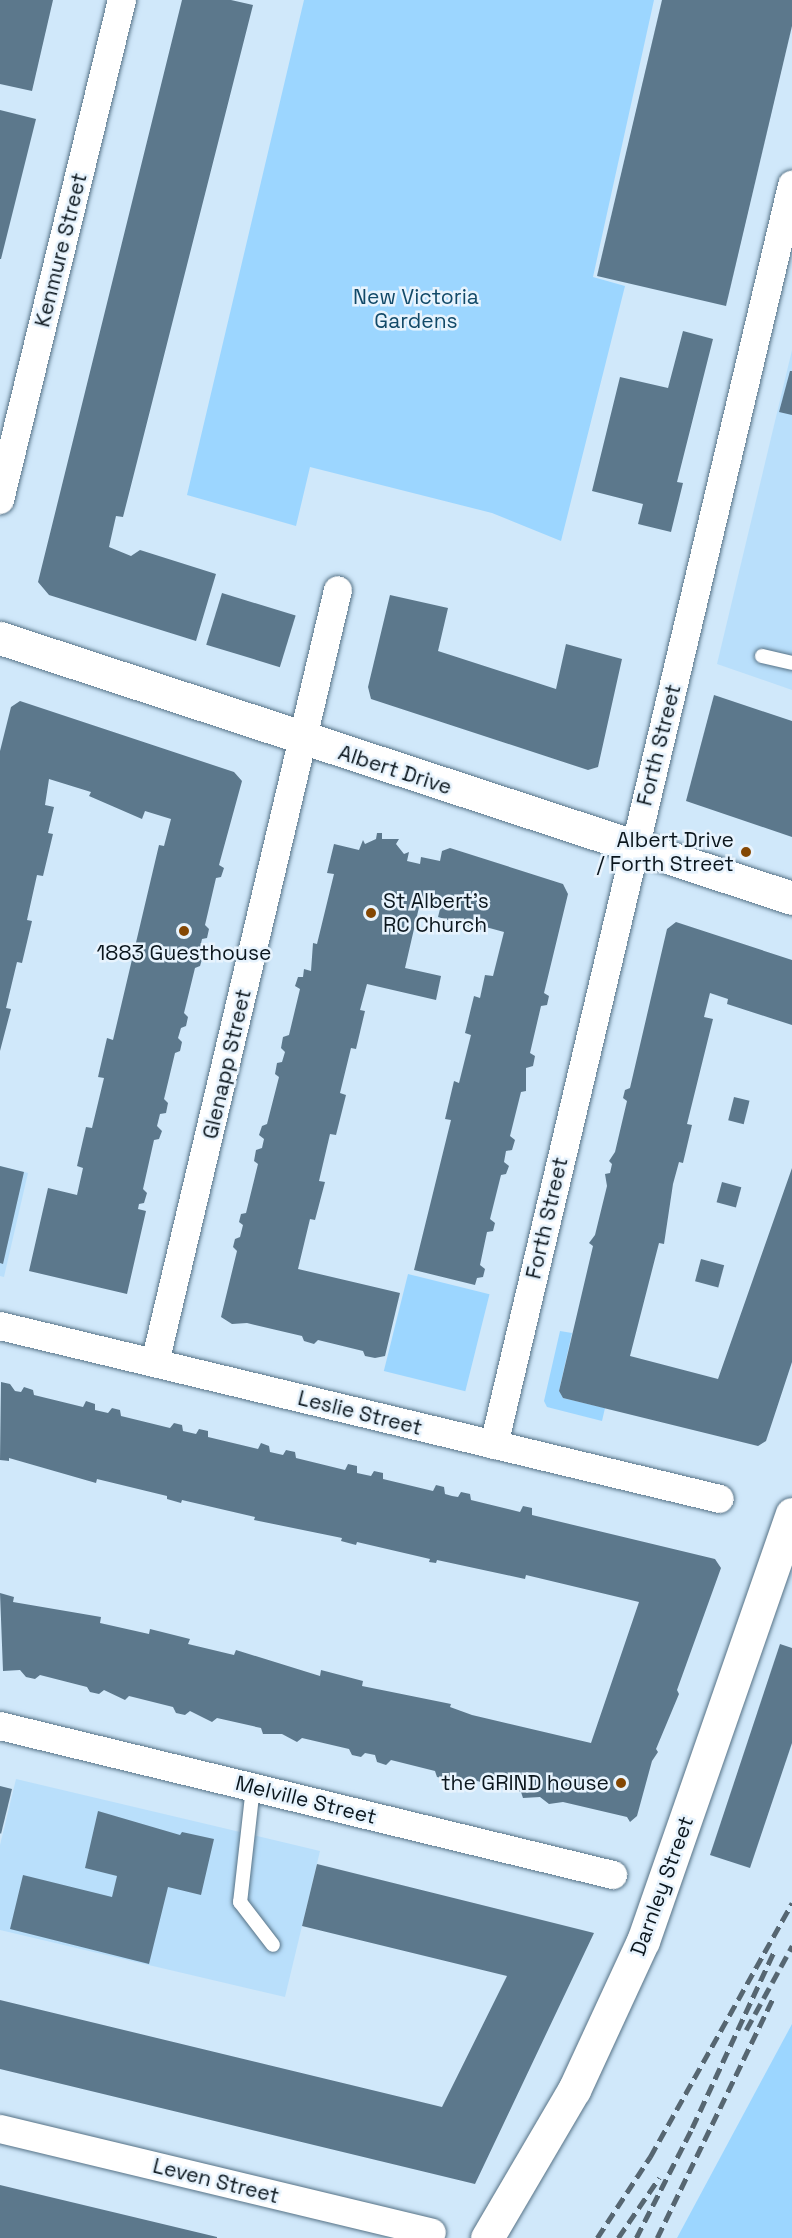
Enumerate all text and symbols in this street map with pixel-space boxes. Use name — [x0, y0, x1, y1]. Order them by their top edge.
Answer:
street label: Kenmure Street — [30, 170, 92, 330]
park label: New Victoria Gardens — [353, 284, 479, 334]
street label: Forth Street — [632, 682, 686, 808]
street label: Albert Drive — [335, 740, 455, 800]
place label: Albert Drive / Forth Street — [597, 827, 734, 877]
marker: Albert Drive / Forth Street — [739, 845, 753, 859]
place label: St Albert's RC Church — [383, 888, 489, 938]
marker: St Albert's RC Church — [364, 906, 378, 920]
marker: 1883 Guesthouse — [177, 924, 191, 938]
place label: 1883 Guesthouse — [97, 940, 271, 966]
street label: Glenapp Street — [198, 987, 256, 1141]
street label: Forth Street — [521, 1155, 573, 1281]
street label: Leslie Street — [295, 1385, 425, 1441]
street label: Melville Street — [233, 1770, 379, 1830]
place label: the GRIND house — [441, 1770, 609, 1796]
marker: the GRIND house — [614, 1776, 628, 1790]
street label: Darnley Street — [625, 1813, 699, 1959]
street label: Leven Street — [150, 2153, 282, 2209]

